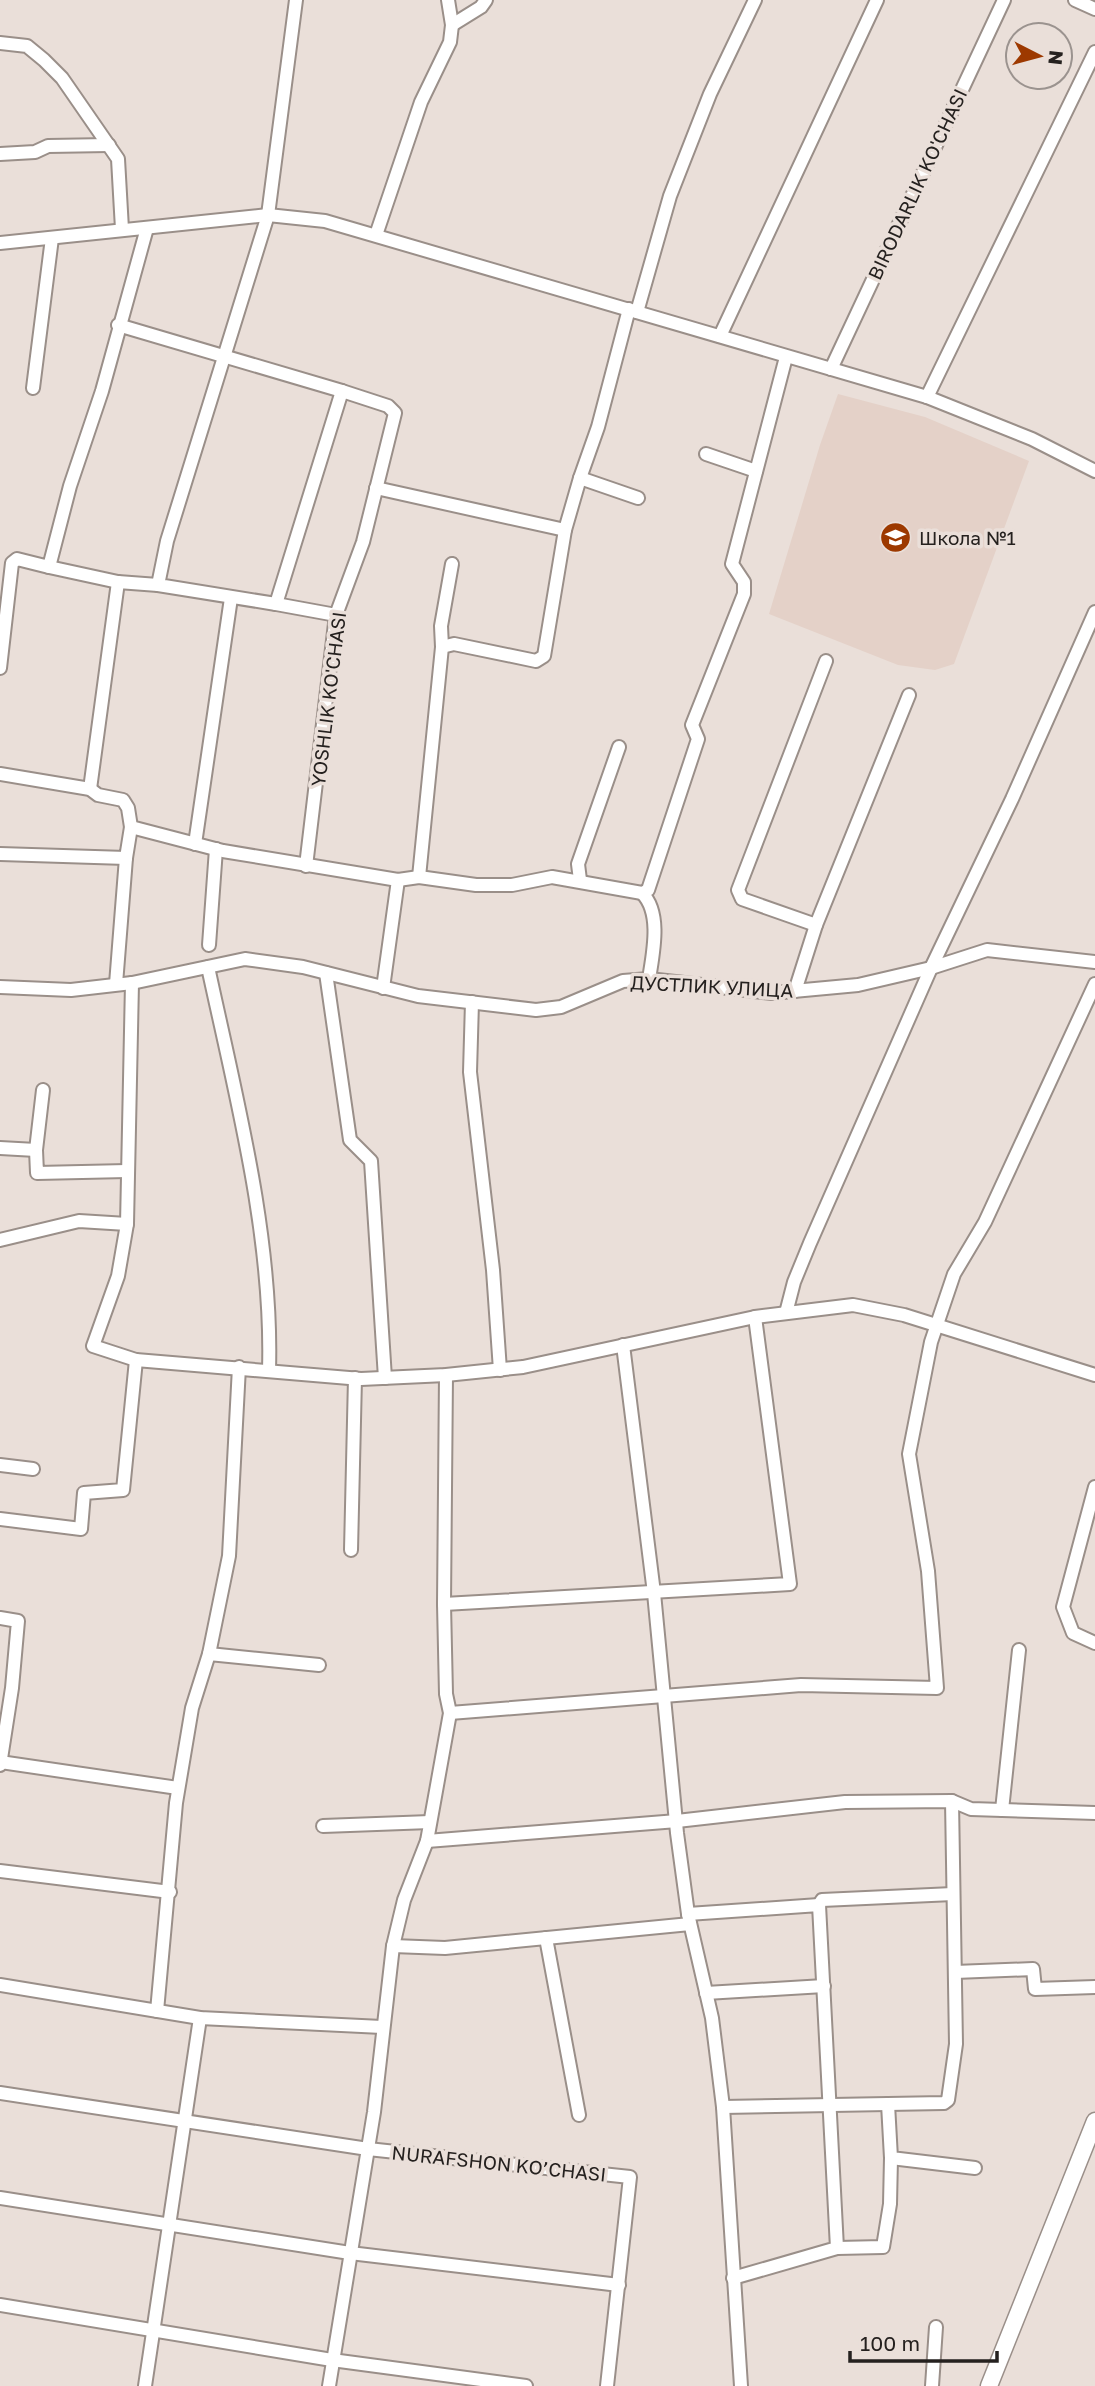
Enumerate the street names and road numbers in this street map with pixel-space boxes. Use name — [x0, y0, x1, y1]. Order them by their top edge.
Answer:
street label: BIRODARLIK KO'CHASI — [863, 85, 971, 283]
street label: YOSHLIK KO'CHASI — [306, 610, 350, 788]
street label: ДУСТЛИК УЛИЦА — [630, 970, 794, 1002]
street label: NURAFSHON KO’CHASI — [391, 2140, 607, 2186]

